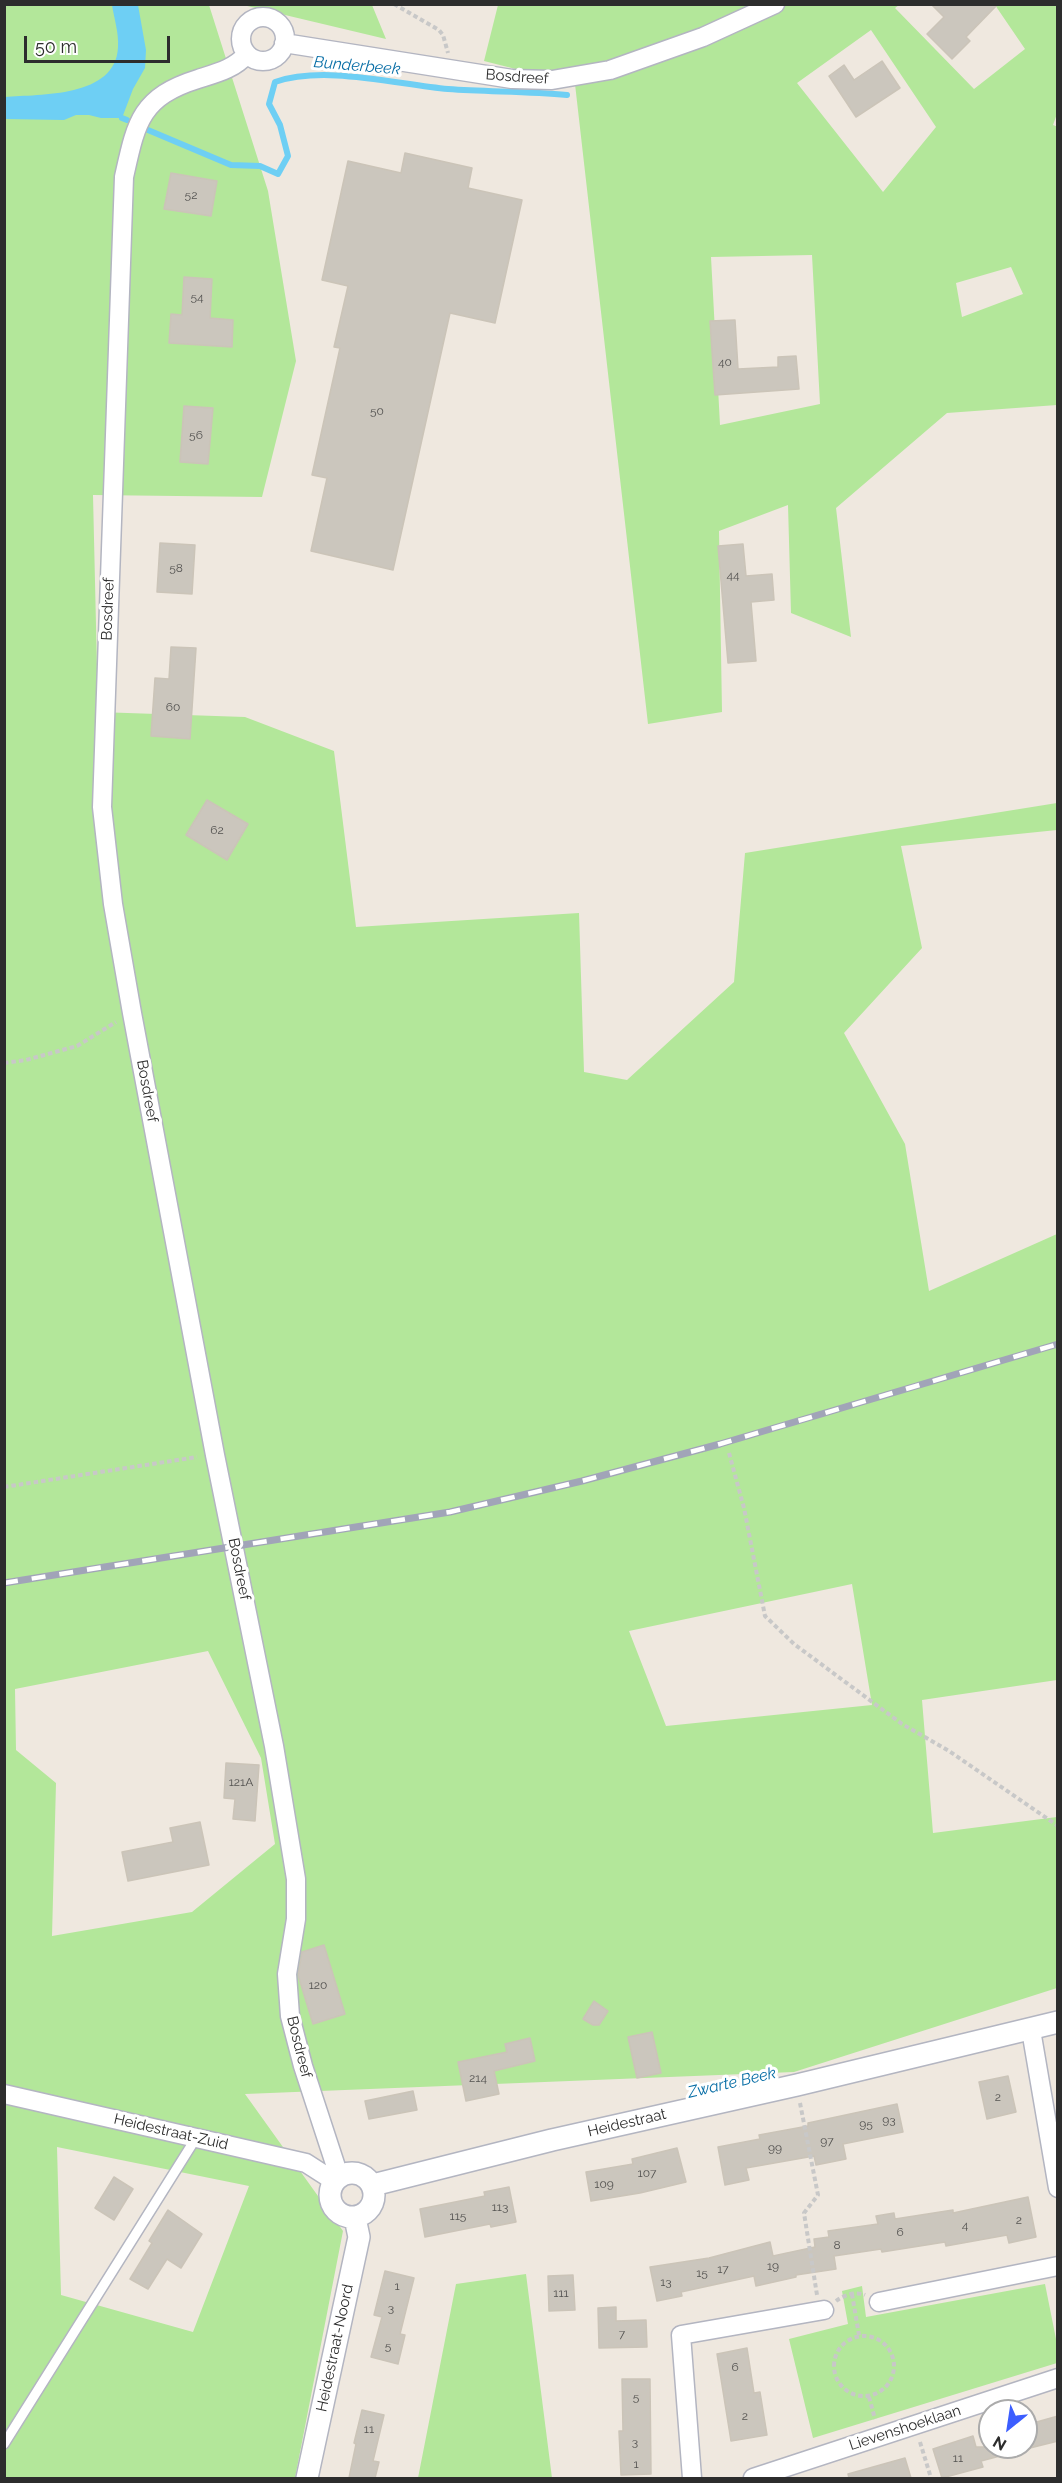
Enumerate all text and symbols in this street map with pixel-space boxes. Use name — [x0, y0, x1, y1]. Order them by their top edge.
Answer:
scale bar — [27, 24, 172, 62]
text: 50 m — [35, 36, 77, 57]
water label: Bunderbeek — [313, 53, 401, 79]
street label: Bosdreef — [485, 66, 549, 88]
house number: 52 — [185, 188, 197, 202]
house number: 54 — [190, 290, 204, 304]
house number: 40 — [718, 355, 732, 369]
house number: 50 — [370, 404, 384, 418]
house number: 56 — [189, 428, 203, 442]
house number: 58 — [169, 561, 183, 575]
house number: 44 — [726, 568, 740, 582]
street label: Bosdreef — [98, 577, 118, 641]
house number: 60 — [166, 700, 180, 714]
house number: 62 — [210, 823, 224, 837]
street label: Bosdreef — [133, 1058, 161, 1124]
street label: Bosdreef — [224, 1536, 254, 1602]
house number: 121A — [229, 1775, 253, 1789]
house number: 120 — [309, 1978, 327, 1992]
street label: Bosdreef — [283, 2014, 315, 2080]
water label: Zwarte Beek — [686, 2064, 778, 2102]
house number: 214 — [469, 2071, 487, 2085]
house number: 2 — [995, 2090, 1001, 2104]
street label: Heidestraat — [586, 2105, 668, 2141]
street label: Heidestraat-Zuid — [112, 2110, 230, 2154]
house number: 93 — [882, 2113, 896, 2127]
house number: 95 — [859, 2117, 873, 2131]
house number: 97 — [820, 2134, 834, 2148]
house number: 99 — [768, 2141, 782, 2155]
house number: 107 — [638, 2166, 656, 2180]
house number: 109 — [594, 2177, 614, 2191]
house number: 113 — [492, 2200, 508, 2214]
house number: 115 — [450, 2209, 466, 2223]
house number: 2 — [1016, 2213, 1022, 2227]
house number: 4 — [962, 2218, 968, 2232]
house number: 6 — [896, 2225, 904, 2239]
house number: 8 — [833, 2238, 841, 2252]
house number: 19 — [767, 2259, 779, 2273]
house number: 17 — [717, 2262, 729, 2276]
house number: 15 — [696, 2266, 708, 2280]
house number: 13 — [660, 2275, 672, 2289]
house number: 1 — [394, 2279, 400, 2293]
street label: Heidestraat-Noord — [313, 2283, 357, 2413]
house number: 111 — [553, 2286, 569, 2300]
house number: 3 — [388, 2301, 394, 2315]
house number: 7 — [619, 2327, 625, 2341]
house number: 5 — [385, 2339, 391, 2353]
house number: 6 — [731, 2360, 739, 2374]
house number: 5 — [633, 2390, 639, 2404]
north arrow — [978, 2399, 1038, 2459]
street label: Lievenshoeklaan — [847, 2401, 963, 2455]
house number: 2 — [742, 2409, 748, 2423]
house number: 11 — [364, 2422, 374, 2436]
text: N — [990, 2432, 1010, 2455]
house number: 3 — [632, 2435, 638, 2449]
house number: 11 — [953, 2451, 963, 2465]
house number: 1 — [633, 2457, 639, 2471]

